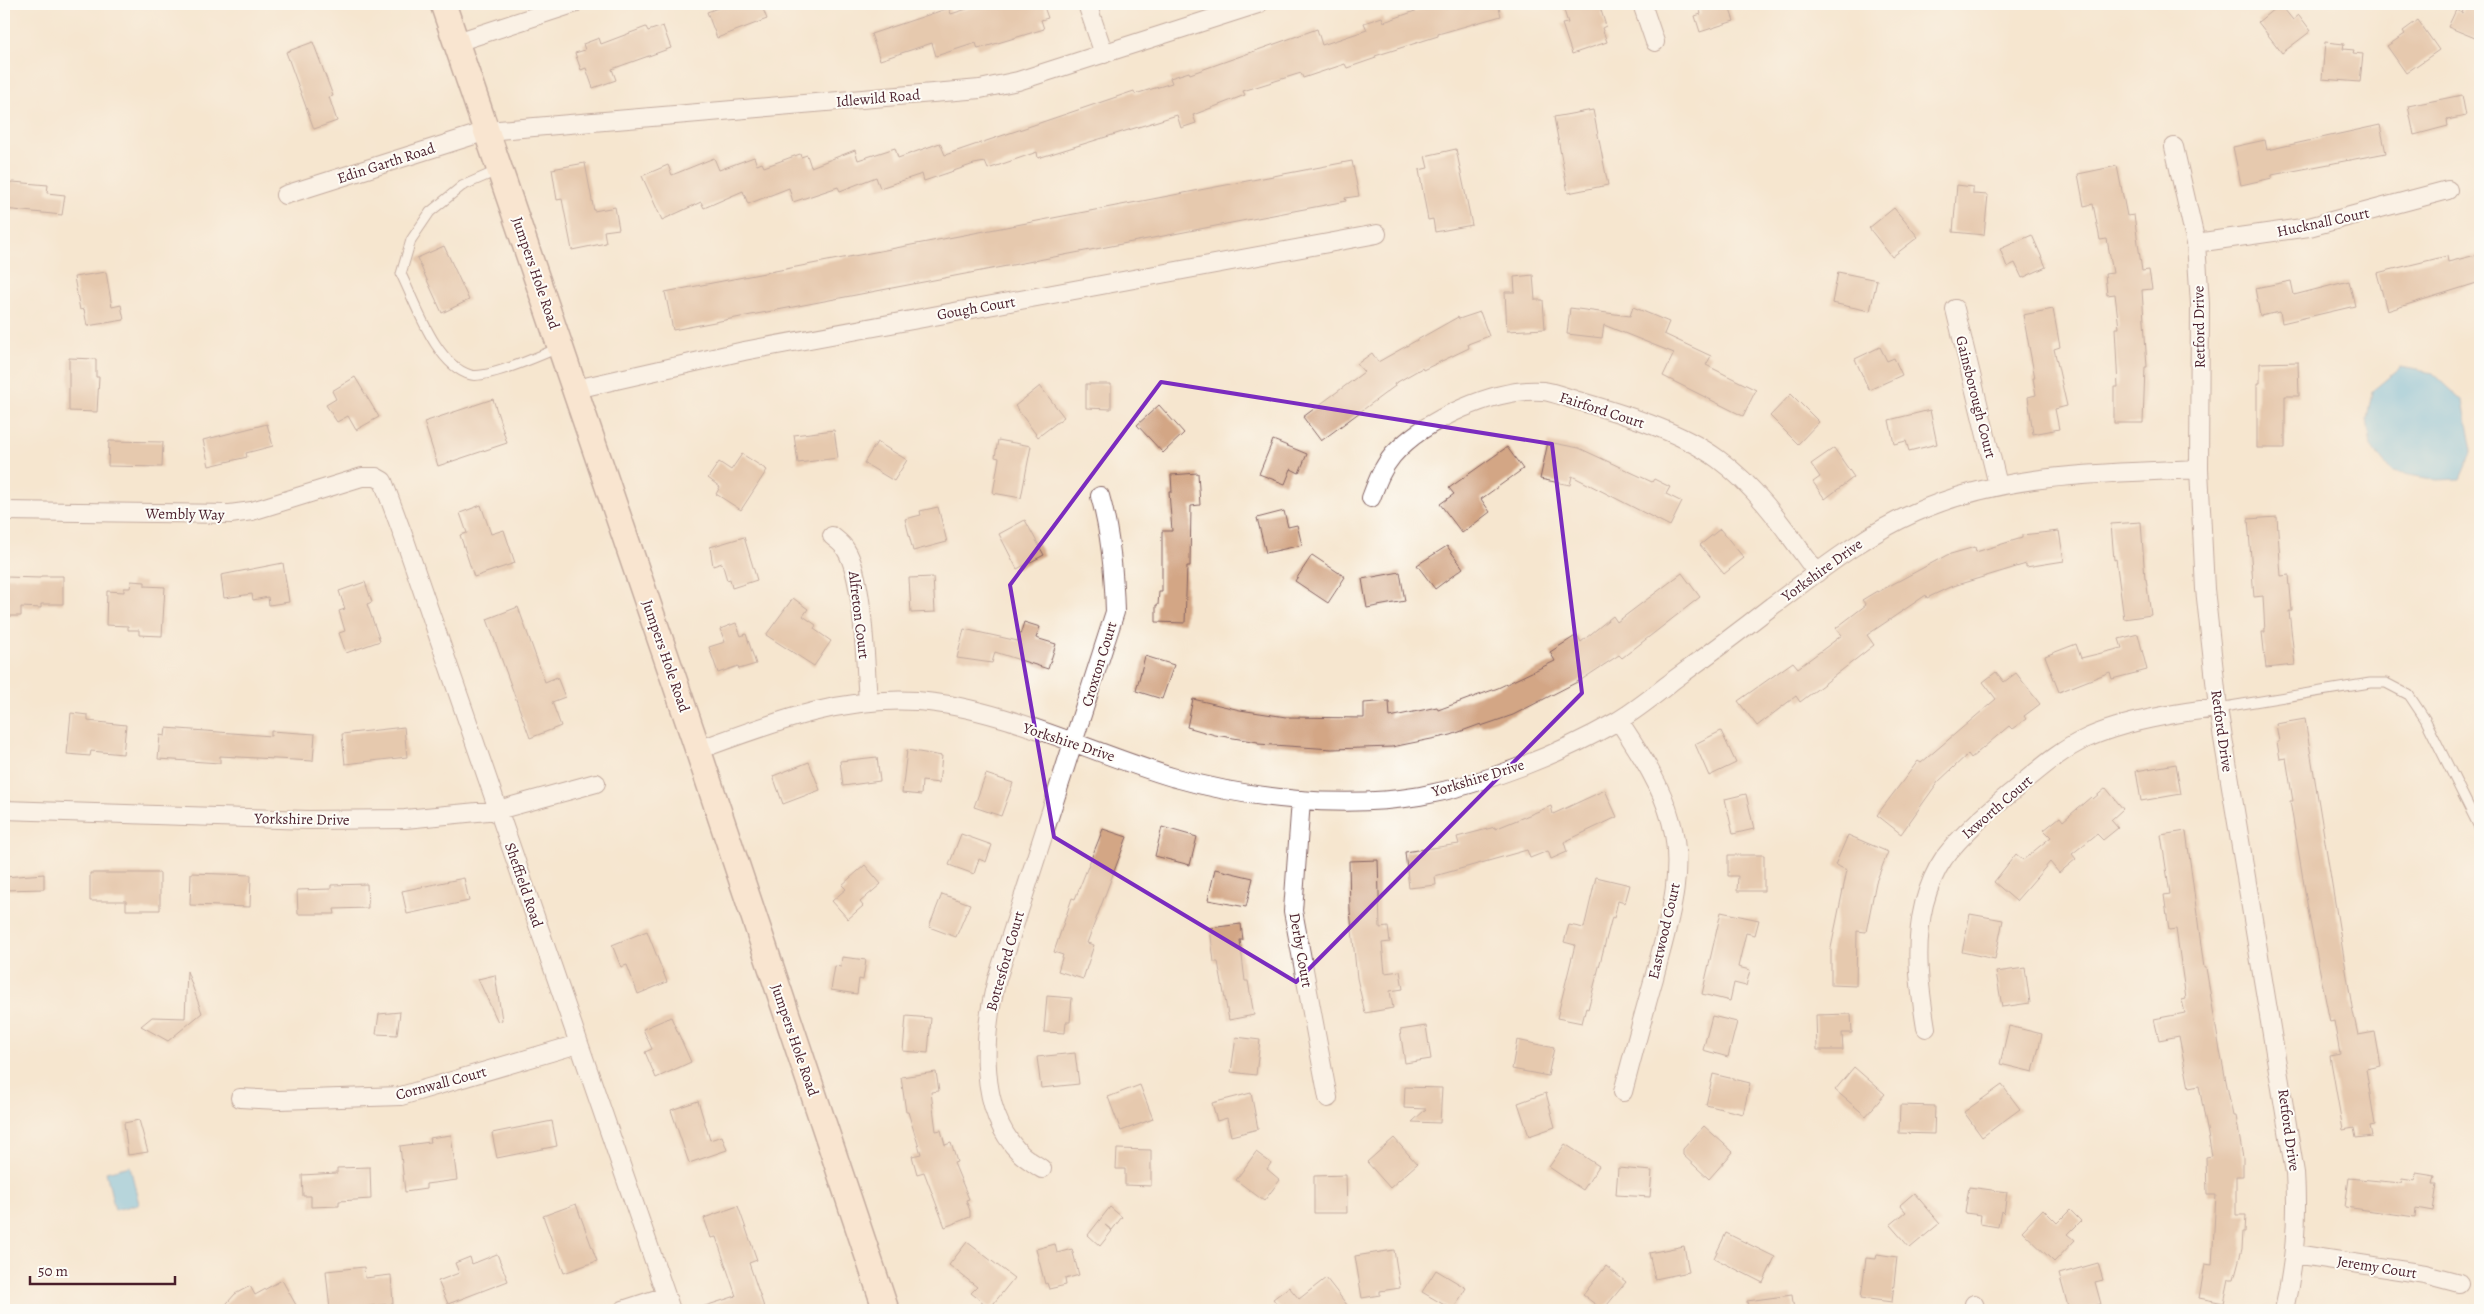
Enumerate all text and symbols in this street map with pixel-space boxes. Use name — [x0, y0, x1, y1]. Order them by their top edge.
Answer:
street label: Idlewild Road — [835, 84, 922, 112]
street label: Edin Garth Road — [335, 137, 438, 188]
street label: Hucknall Court — [2275, 202, 2371, 242]
street label: Jumpers Hole Road — [507, 214, 565, 333]
street label: Retford Drive — [2188, 285, 2210, 369]
street label: Gough Court — [935, 291, 1017, 325]
street label: Gainsborough Court — [1951, 334, 2001, 460]
street label: Fairford Court — [1557, 387, 1647, 433]
street label: Wembly Way — [144, 503, 225, 525]
street label: Yorkshire Drive — [1777, 534, 1867, 607]
street label: Alfreton Court — [844, 569, 874, 660]
street label: Jumpers Hole Road — [637, 597, 695, 716]
street label: Croxton Court — [1077, 619, 1121, 709]
street label: Retford Drive — [2206, 689, 2238, 774]
street label: Yorkshire Drive — [1020, 717, 1118, 766]
street label: Yorkshire Drive — [1429, 754, 1527, 802]
street label: Ixworth Court — [1957, 771, 2037, 843]
street label: Yorkshire Drive — [253, 808, 350, 830]
street label: Sheffield Road — [500, 840, 548, 931]
street label: Eastwood Court — [1643, 881, 1685, 981]
street label: Bottesford Court — [981, 909, 1029, 1013]
street label: Derby Court — [1285, 911, 1317, 989]
street label: Jumpers Hole Road — [766, 981, 824, 1100]
street label: Cornwall Court — [393, 1061, 489, 1105]
street label: Retford Drive — [2273, 1088, 2305, 1173]
street label: Jeremy Court — [2336, 1251, 2418, 1283]
scale bar — [30, 1254, 175, 1286]
text: 50 m — [38, 1261, 68, 1281]

